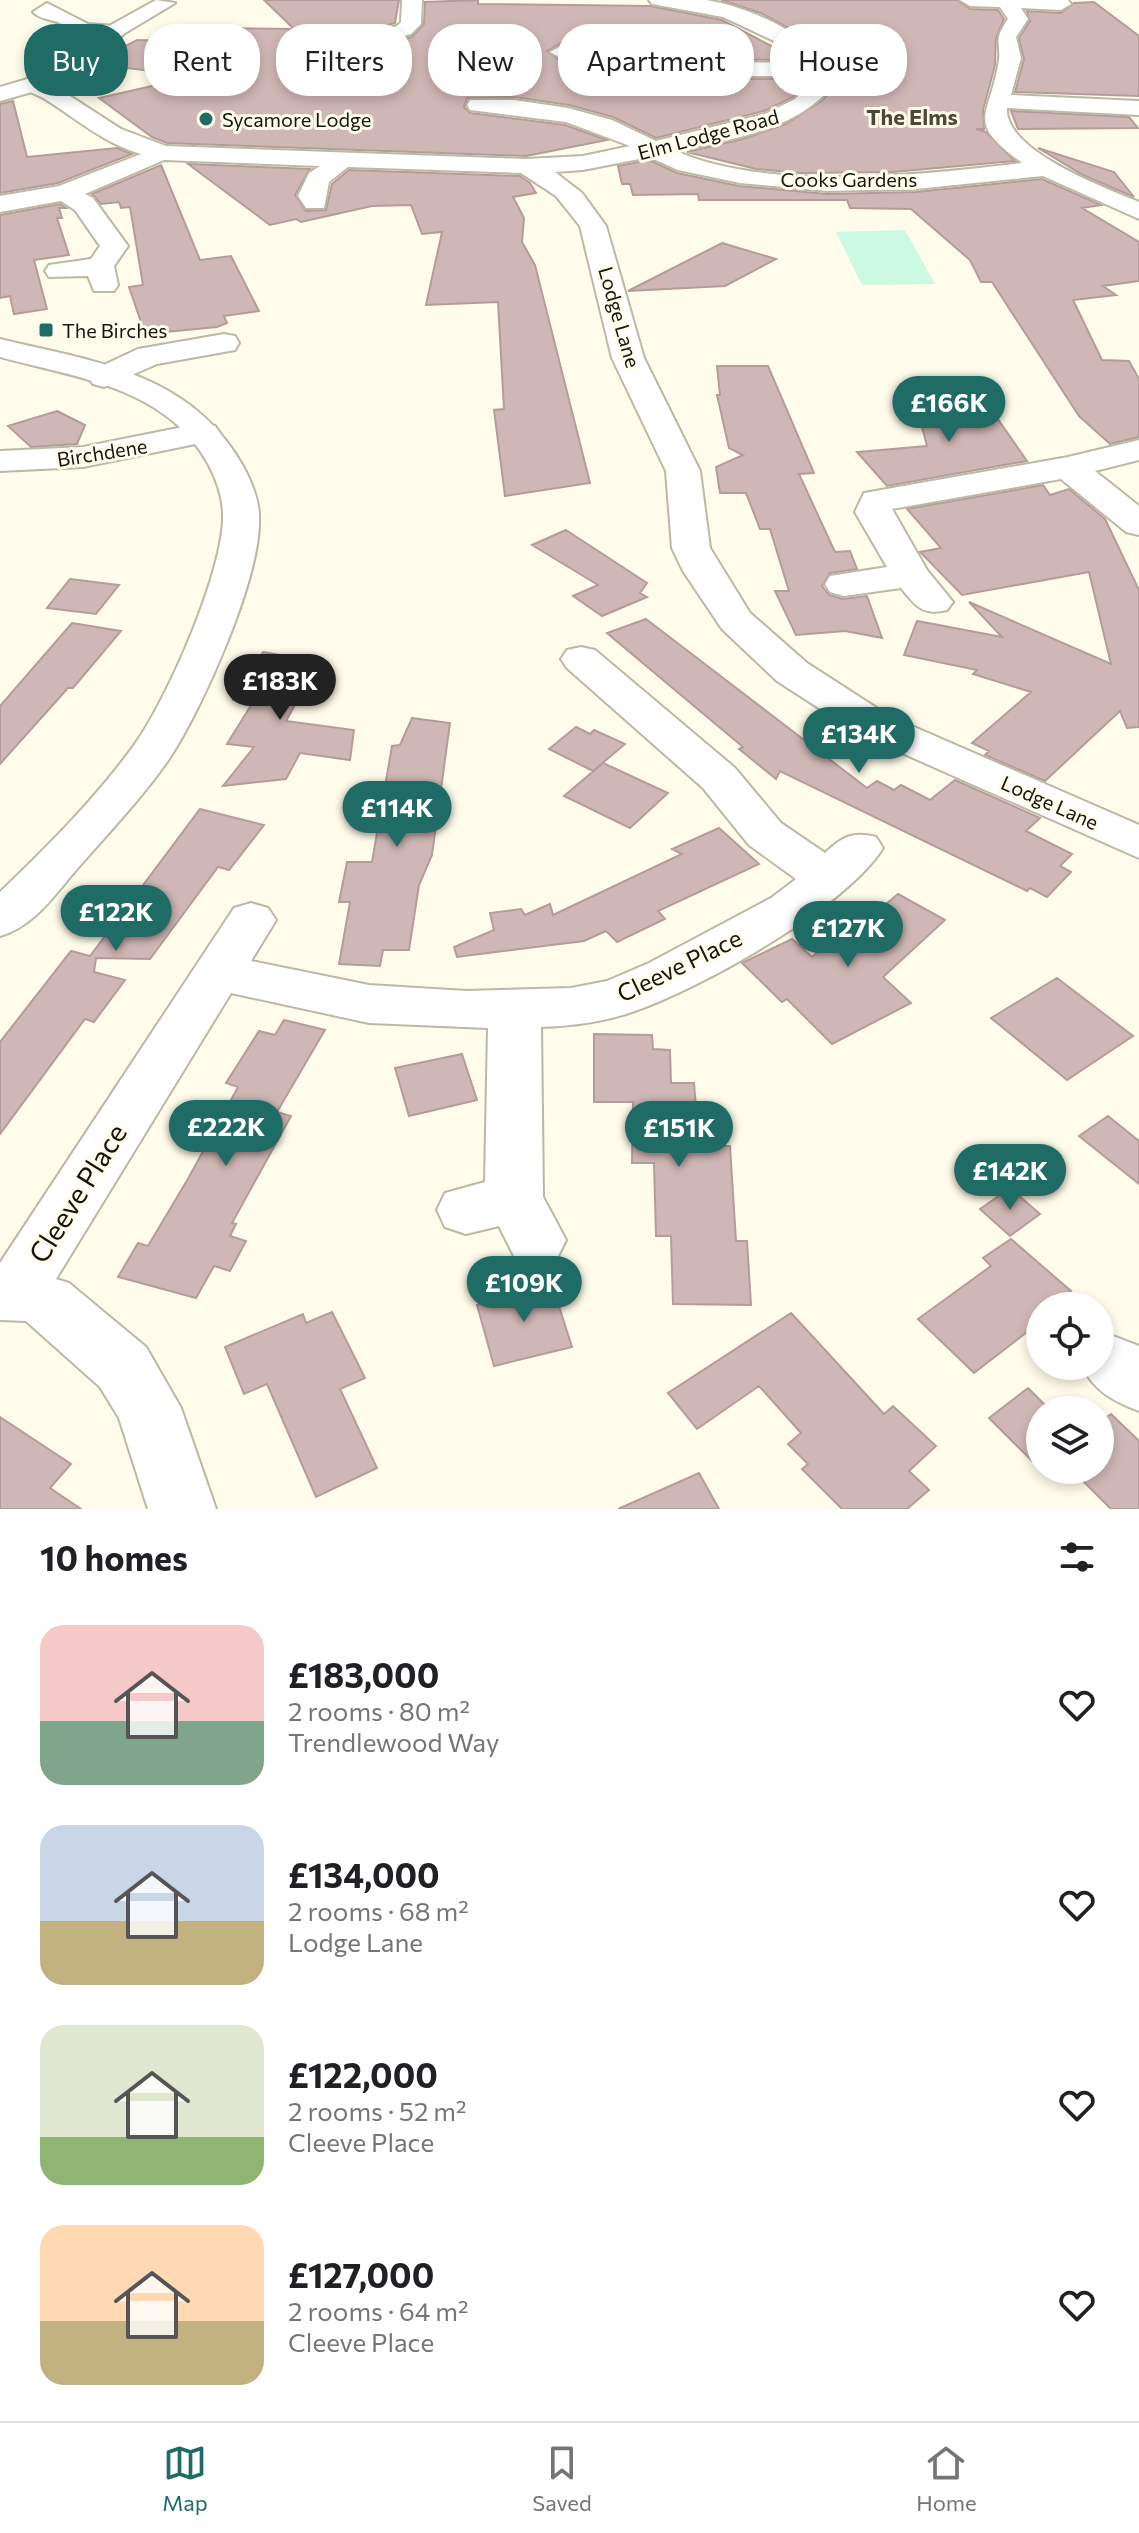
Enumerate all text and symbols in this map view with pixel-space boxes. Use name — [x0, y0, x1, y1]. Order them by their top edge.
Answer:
chip: Buy — [24, 24, 128, 96]
chip: Rent — [144, 24, 260, 96]
chip: Filters — [276, 24, 412, 96]
chip: New — [428, 24, 542, 96]
chip: Apartment — [558, 24, 754, 96]
chip: House — [770, 24, 907, 96]
district label: The Elms — [866, 103, 958, 130]
street label: Elm Lodge Road — [635, 104, 781, 164]
place label: Sycamore Lodge — [222, 107, 371, 131]
marker: Sycamore Lodge — [197, 110, 215, 128]
street label: Cooks Gardens — [781, 167, 917, 191]
street label: Lodge Lane — [594, 264, 646, 370]
place label: The Birches — [62, 318, 167, 342]
marker: The Birches — [37, 321, 55, 339]
pin: £166K — [893, 376, 1005, 444]
text: £166K — [910, 386, 988, 417]
street label: Birchdene — [55, 433, 149, 471]
pin: £183K — [224, 654, 336, 722]
text: £183K — [242, 664, 318, 695]
pin: £134K — [803, 707, 915, 775]
text: £134K — [821, 717, 897, 748]
street label: Lodge Lane — [998, 770, 1102, 834]
pin: £114K — [341, 781, 453, 849]
text: £114K — [361, 791, 433, 822]
pin: £122K — [60, 885, 172, 953]
text: £122K — [79, 895, 153, 926]
pin: £127K — [792, 901, 904, 969]
text: £127K — [811, 911, 885, 942]
street label: Cleeve Place — [612, 922, 746, 1008]
pin: £222K — [170, 1100, 282, 1168]
pin: £151K — [623, 1101, 735, 1169]
text: £222K — [187, 1110, 265, 1141]
text: £151K — [643, 1111, 715, 1142]
street label: Cleeve Place — [21, 1117, 133, 1269]
pin: £142K — [954, 1144, 1066, 1212]
text: £142K — [972, 1154, 1048, 1185]
pin: £109K — [468, 1256, 580, 1324]
text: £109K — [485, 1266, 563, 1297]
map controls — [1026, 1292, 1114, 1484]
button: locate — [1026, 1292, 1114, 1380]
button: layers — [1026, 1396, 1114, 1484]
icon: filters — [1055, 1535, 1099, 1579]
text: 10 homes — [40, 1536, 188, 1578]
text: £183,000 — [288, 1653, 439, 1695]
icon: home — [104, 1657, 200, 1753]
icon: heart — [1055, 1683, 1099, 1727]
text: 2 rooms · 80 m² — [288, 1695, 470, 1726]
text: Trendlewood Way — [288, 1726, 499, 1757]
text: £134,000 — [288, 1853, 440, 1895]
icon: home — [104, 1857, 200, 1953]
icon: heart — [1055, 1883, 1099, 1927]
text: 2 rooms · 68 m² — [288, 1895, 469, 1926]
text: Lodge Lane — [288, 1926, 423, 1957]
text: £122,000 — [288, 2053, 438, 2095]
icon: home — [104, 2057, 200, 2153]
icon: heart — [1055, 2083, 1099, 2127]
text: 2 rooms · 52 m² — [288, 2095, 466, 2126]
text: Cleeve Place — [288, 2126, 434, 2157]
text: £127,000 — [288, 2253, 434, 2295]
icon: home — [104, 2257, 200, 2353]
icon: heart — [1055, 2283, 1099, 2327]
text: 2 rooms · 64 m² — [288, 2295, 469, 2326]
text: Cleeve Place — [288, 2326, 434, 2357]
tab: Map — [162, 2441, 208, 2516]
tab: Saved — [532, 2441, 592, 2516]
tab: Home — [916, 2441, 977, 2516]

